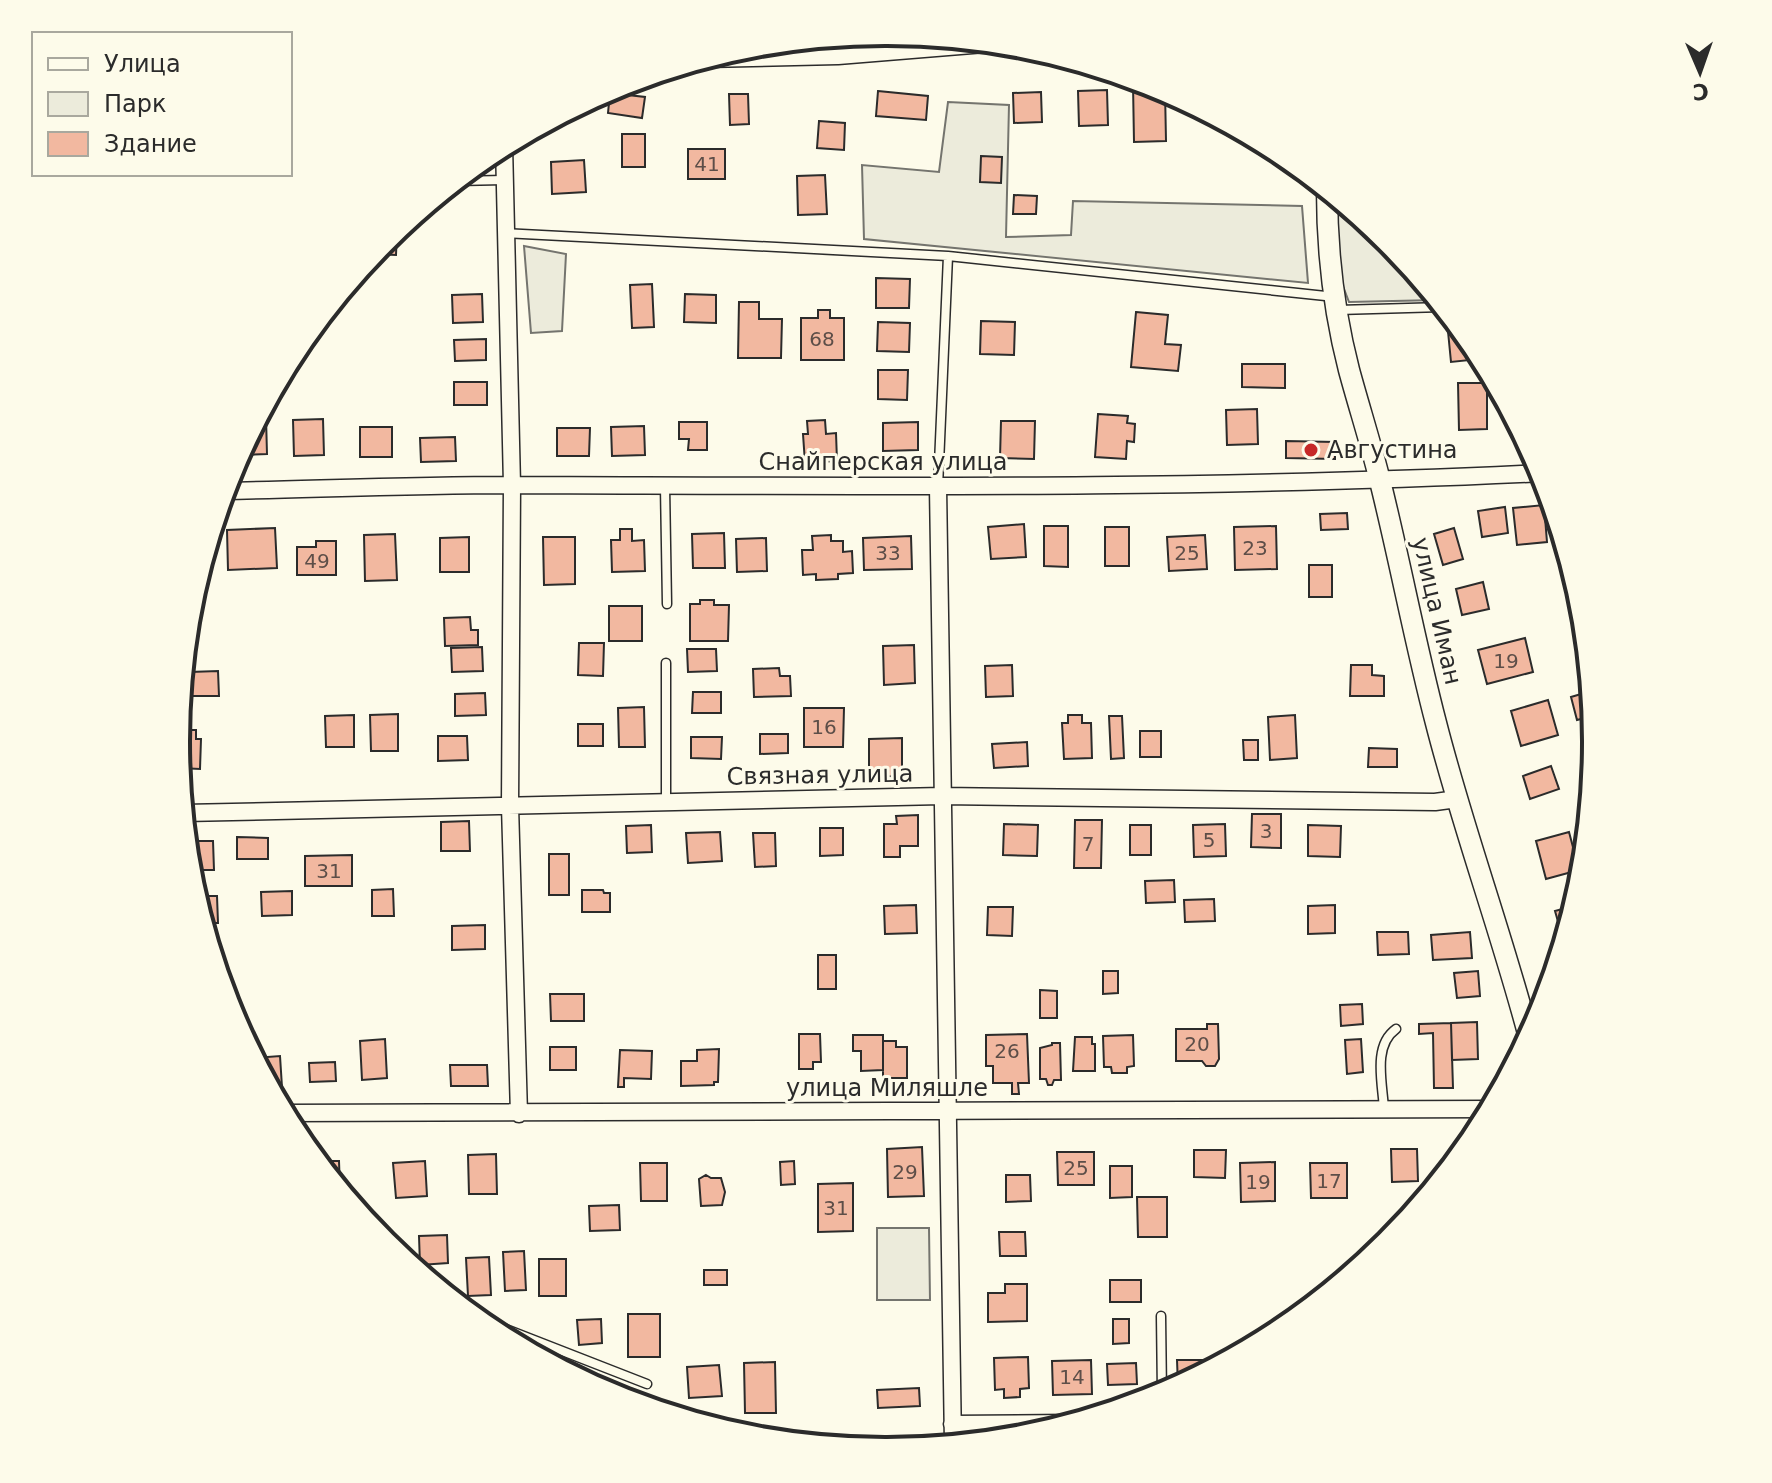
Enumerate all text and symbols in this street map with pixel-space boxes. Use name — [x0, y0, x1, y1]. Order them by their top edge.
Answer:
legend — [32, 32, 292, 176]
north arrow — [1660, 32, 1740, 112]
text: Улица — [104, 50, 181, 78]
text: С — [1692, 79, 1709, 104]
text: Парк — [104, 90, 166, 118]
text: Здание — [104, 130, 197, 158]
house number: 41 — [694, 152, 720, 176]
house number: 68 — [809, 327, 835, 351]
place label: Августина — [1327, 436, 1458, 464]
marker: Августина — [1302, 441, 1320, 459]
street label: Снайперская улица — [758, 448, 1008, 476]
street label: улица Иман — [1406, 535, 1468, 687]
house number: 23 — [1242, 536, 1268, 560]
house number: 33 — [875, 541, 901, 565]
house number: 25 — [1174, 541, 1200, 565]
house number: 49 — [304, 549, 330, 573]
house number: 19 — [1493, 649, 1519, 673]
house number: 16 — [811, 715, 837, 739]
street label: Связная улица — [726, 759, 914, 791]
house number: 3 — [1260, 819, 1272, 843]
house number: 5 — [1203, 828, 1215, 852]
house number: 7 — [1082, 832, 1094, 856]
house number: 31 — [316, 859, 342, 883]
house number: 20 — [1184, 1032, 1210, 1056]
house number: 26 — [994, 1039, 1020, 1063]
street label: улица Миляшле — [786, 1074, 988, 1102]
house number: 25 — [1063, 1156, 1089, 1180]
house number: 29 — [892, 1160, 918, 1184]
house number: 17 — [1316, 1169, 1342, 1193]
house number: 19 — [1245, 1170, 1271, 1194]
house number: 31 — [823, 1196, 849, 1220]
house number: 14 — [1059, 1365, 1085, 1389]

